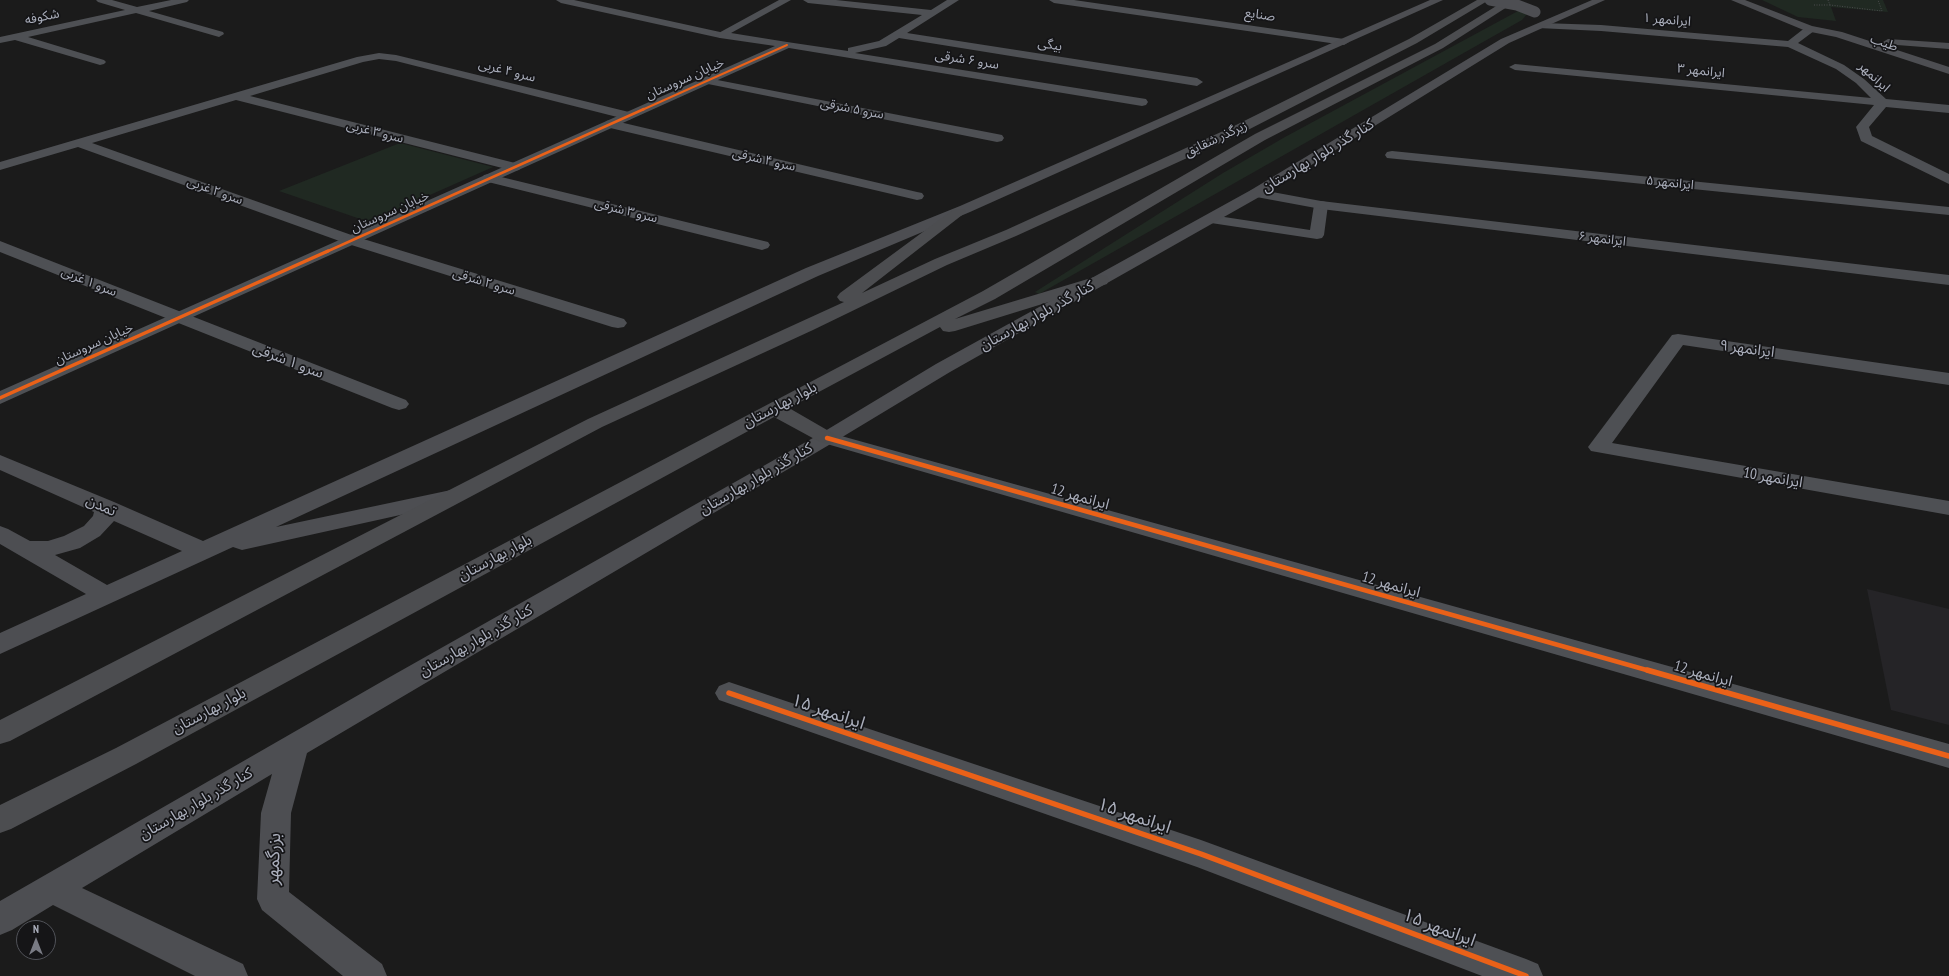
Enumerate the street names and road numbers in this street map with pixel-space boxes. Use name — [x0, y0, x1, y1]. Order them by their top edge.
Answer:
street label: صنایع — [1244, 5, 1276, 25]
street label: شکوفه — [23, 6, 61, 28]
street label: ایرانمهر ۱ — [1642, 10, 1692, 30]
street label: طیب — [1868, 31, 1900, 55]
street label: بیگی — [1037, 35, 1063, 55]
street label: سرو ۶ شرقی — [934, 47, 1000, 73]
street label: خیابان سروستان — [643, 55, 727, 103]
street label: سرو ۴ غربی — [477, 56, 537, 86]
street label: ایرانمهر — [1855, 58, 1893, 96]
street label: ایرانمهر ۳ — [1676, 61, 1726, 81]
street label: سرو ۵ شرقی — [819, 95, 885, 123]
street label: کنار گذر بلوار بهارستان — [1258, 115, 1378, 197]
street label: سرو ۳ غربی — [345, 117, 405, 147]
street label: زیرگذر شقایق — [1182, 118, 1250, 160]
street label: سرو ۴ شرقی — [731, 145, 797, 175]
street label: ایرانمهر ۵ — [1645, 173, 1695, 193]
street label: سرو ۲ غربی — [185, 174, 245, 208]
street label: خیابان سروستان — [348, 188, 432, 236]
street label: سرو ۳ شرقی — [593, 196, 659, 226]
street label: ایرانمهر ۶ — [1577, 228, 1627, 250]
street label: سرو ۱ غربی — [59, 264, 119, 300]
street label: سرو ۲ شرقی — [451, 265, 517, 299]
street label: کنار گذر بلوار بهارستان — [977, 277, 1097, 355]
street label: خیابان سروستان — [52, 320, 136, 368]
street label: ایرانمهر ۹ — [1718, 336, 1776, 362]
street label: سرو ۱ شرقی — [250, 339, 326, 383]
street label: بلوار بهارستان — [740, 378, 820, 432]
street label: کنار گذر بلوار بهارستان — [696, 439, 816, 519]
street label: ایرانمهر 10 — [1742, 464, 1804, 492]
street label: ایرانمهر 12 — [1049, 480, 1111, 514]
street label: تمدن — [83, 491, 119, 521]
street label: بلوار بهارستان — [455, 531, 535, 585]
street label: ایرانمهر 12 — [1360, 568, 1422, 602]
street label: کنار گذر بلوار بهارستان — [416, 601, 536, 681]
street label: ایرانمهر 12 — [1672, 657, 1734, 691]
street label: بلوار بهارستان — [169, 684, 249, 738]
street label: ایرانمهر ۱۵ — [788, 689, 868, 735]
street label: کنار گذر بلوار بهارستان — [136, 764, 256, 844]
street label: ایرانمهر ۱۵ — [1094, 793, 1174, 839]
street label: بزرگمهر — [262, 833, 286, 885]
street label: ایرانمهر ۱۵ — [1399, 904, 1479, 952]

